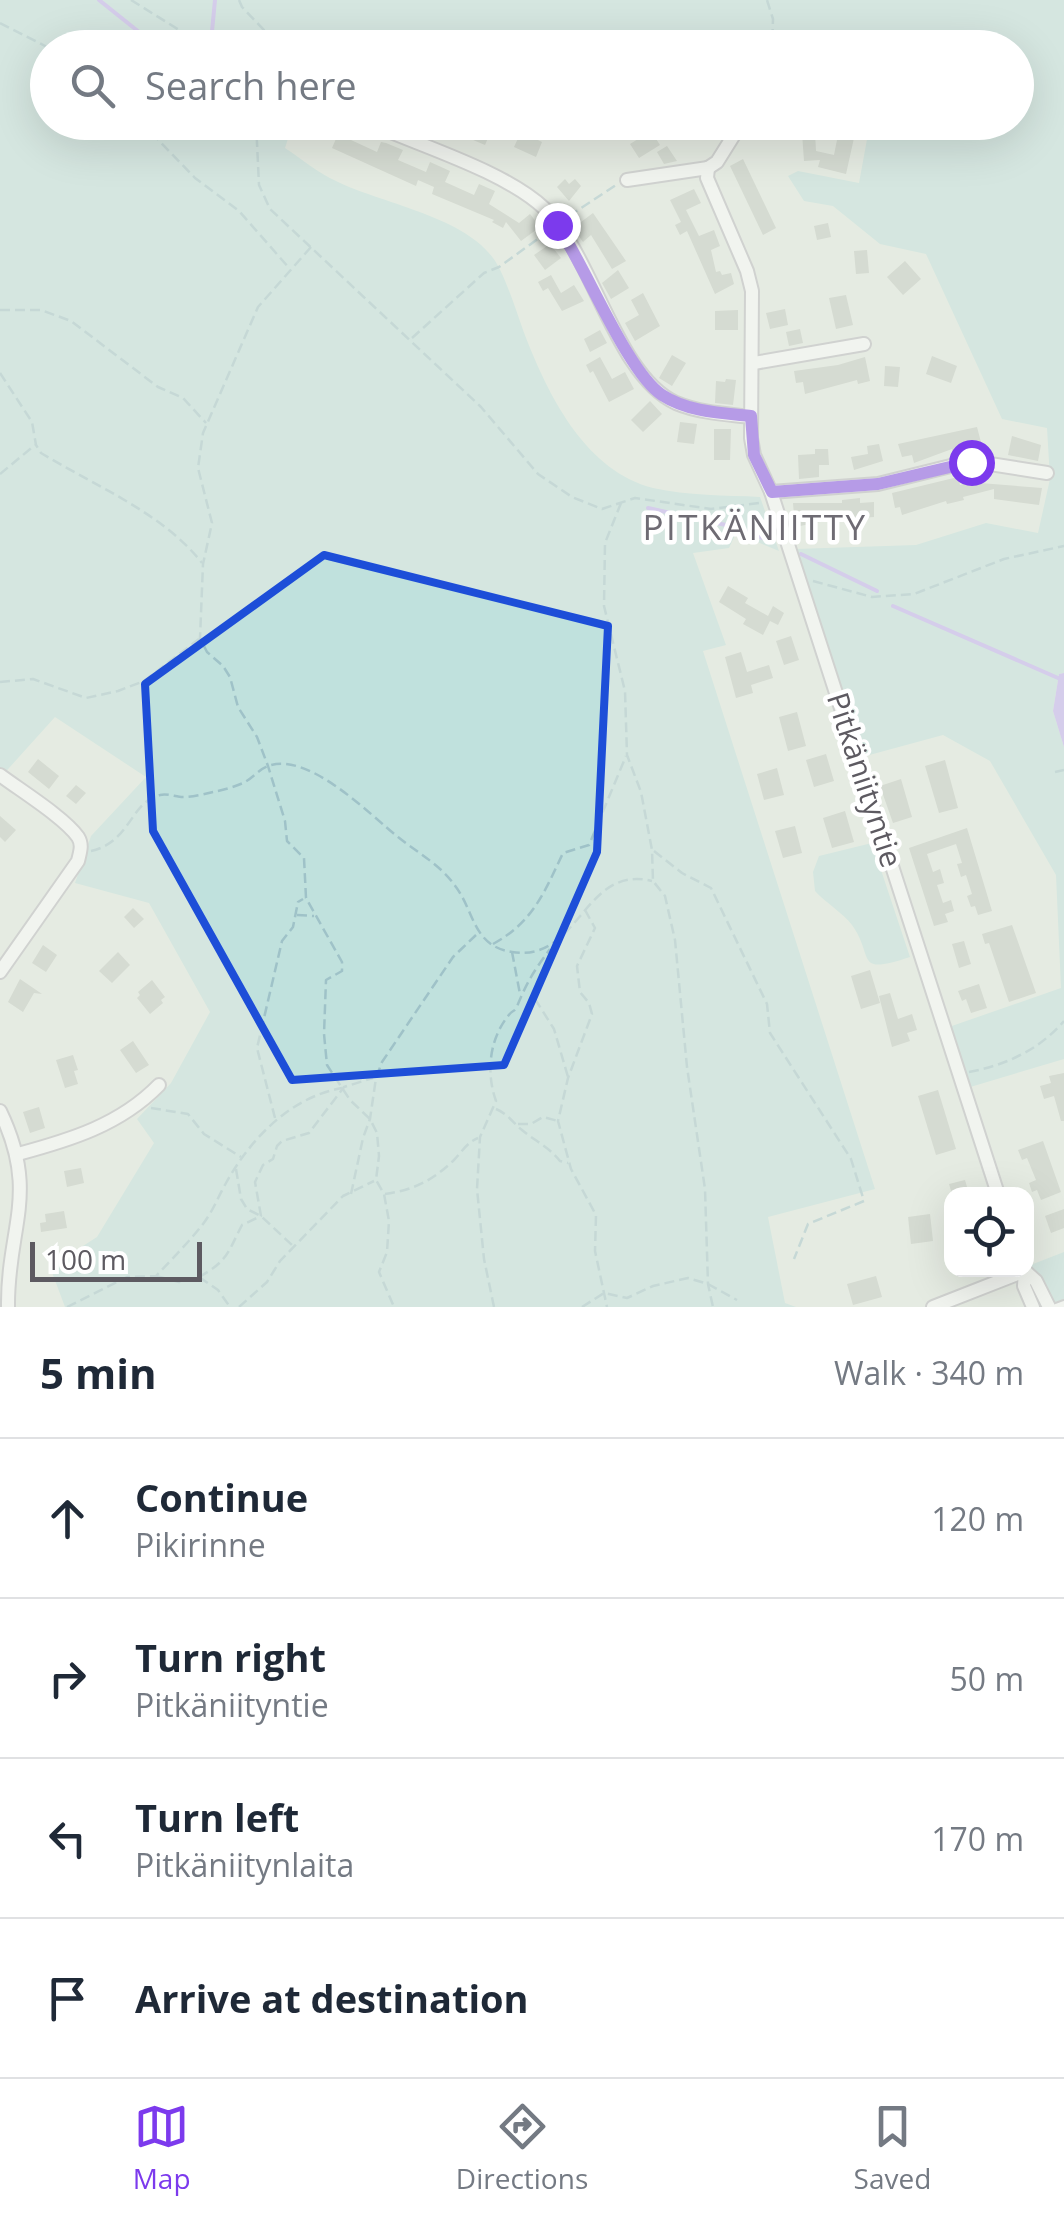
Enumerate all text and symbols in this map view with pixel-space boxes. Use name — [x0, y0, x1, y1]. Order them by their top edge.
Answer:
search box — [30, 30, 1034, 140]
icon: search — [65, 58, 120, 113]
text: Search here — [145, 59, 357, 111]
route end — [535, 203, 581, 249]
route start — [949, 440, 995, 486]
district label: PITKÄNIITTY — [642, 503, 868, 550]
street label: Pitkäniityntie — [818, 687, 913, 872]
map controls — [944, 1187, 1034, 1277]
button: locate — [944, 1187, 1034, 1277]
scale bar — [30, 1237, 202, 1282]
text: 100 m — [45, 1240, 126, 1278]
text: 5 min — [40, 1344, 157, 1401]
text: Walk · 340 m — [834, 1351, 1024, 1394]
text: Continue — [135, 1471, 308, 1523]
icon: ahead — [40, 1491, 95, 1546]
text: 120 m — [931, 1497, 1024, 1540]
text: Pikirinne — [135, 1523, 266, 1566]
text: Turn right — [135, 1631, 326, 1683]
icon: right — [40, 1651, 95, 1706]
text: 50 m — [949, 1657, 1024, 1700]
text: Pitkäniityntie — [135, 1683, 329, 1726]
text: Turn left — [135, 1791, 299, 1843]
icon: left — [40, 1811, 95, 1866]
text: 170 m — [931, 1817, 1024, 1860]
text: Pitkäniitynlaita — [135, 1843, 354, 1886]
icon: arrive — [40, 1971, 95, 2026]
text: Arrive at destination — [135, 1972, 529, 2024]
tab: Map — [133, 2099, 191, 2197]
tab: Directions — [456, 2099, 588, 2197]
tab: Saved — [854, 2099, 931, 2197]

